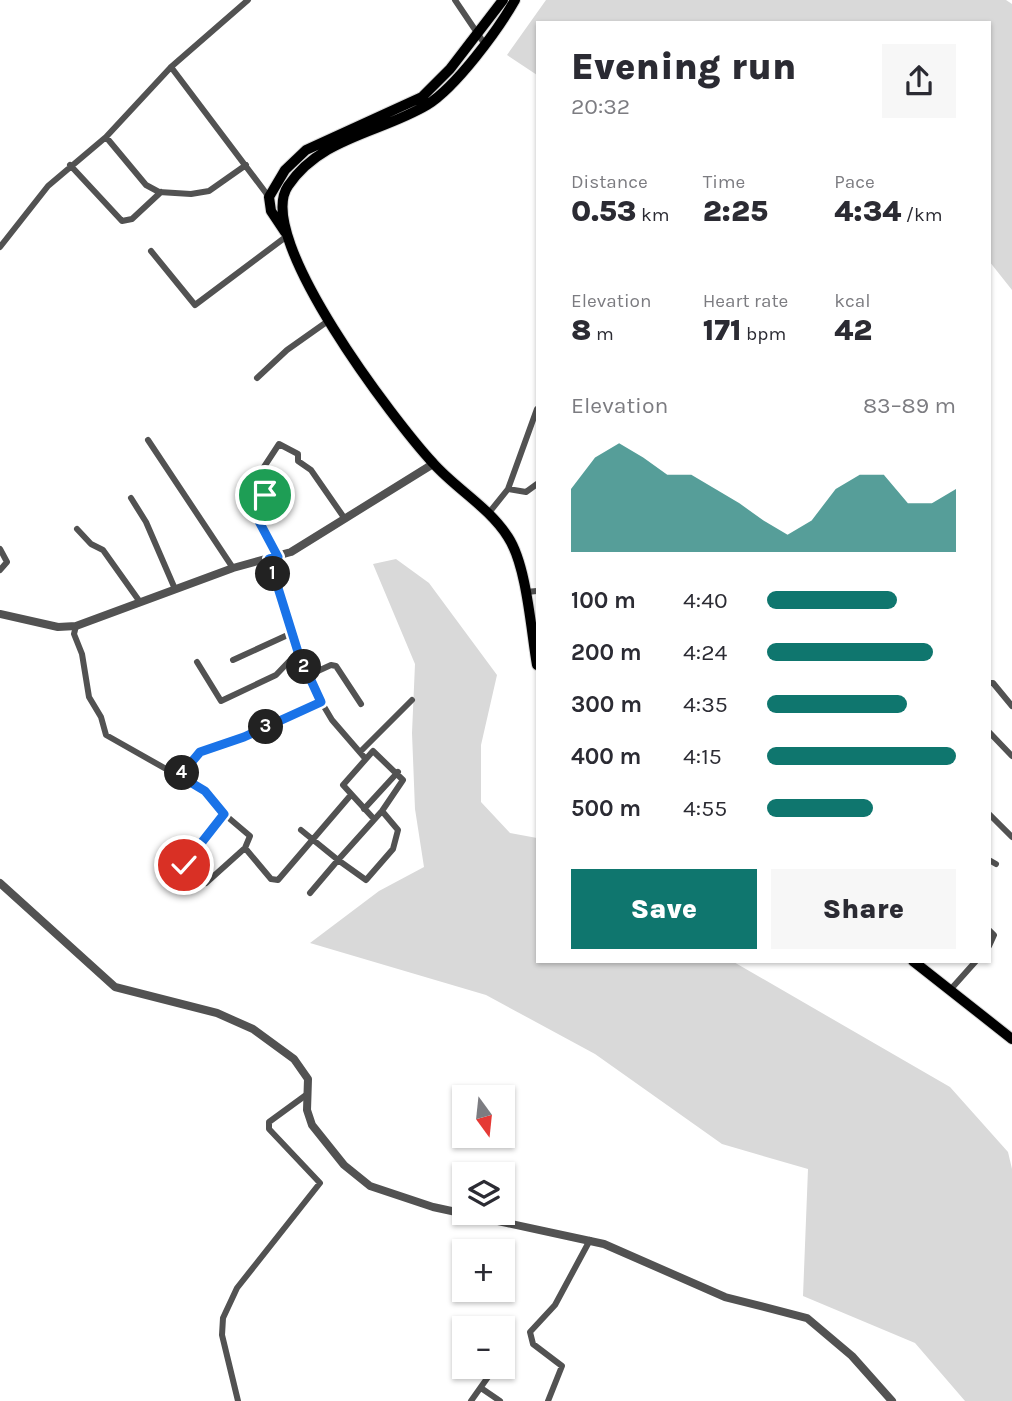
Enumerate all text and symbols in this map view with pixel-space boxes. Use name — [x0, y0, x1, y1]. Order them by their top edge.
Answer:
text: Evening run — [571, 44, 796, 89]
button: share — [882, 44, 956, 118]
text: 20:32 — [571, 93, 630, 120]
text: Distance — [571, 171, 648, 193]
text: Time — [703, 171, 745, 193]
text: Pace — [834, 171, 875, 193]
text: 0.53 — [571, 193, 636, 229]
text: 2:25 — [703, 193, 768, 229]
text: 4:34 — [834, 193, 901, 229]
text: km — [636, 204, 669, 226]
text: /km — [901, 204, 943, 226]
text: Elevation — [571, 290, 651, 312]
text: Heart rate — [703, 290, 788, 312]
text: kcal — [834, 290, 871, 312]
text: 8 — [571, 312, 591, 348]
text: 171 — [703, 312, 742, 348]
text: 42 — [834, 312, 872, 348]
text: m — [591, 323, 614, 345]
text: bpm — [742, 323, 786, 345]
text: Elevation — [571, 392, 668, 419]
text: 83–89 m — [863, 392, 956, 419]
pin — [235, 465, 295, 525]
icon: arrive — [246, 476, 284, 514]
pin: 1 — [256, 556, 290, 592]
text: 1 — [269, 562, 276, 584]
text: 100 m — [571, 587, 636, 614]
text: 4:40 — [683, 587, 728, 614]
text: 200 m — [571, 639, 642, 666]
text: 4:24 — [683, 639, 727, 666]
pin: 2 — [286, 650, 322, 684]
text: 2 — [298, 655, 309, 677]
text: 300 m — [571, 691, 642, 718]
text: 4:35 — [683, 691, 728, 718]
pin: 3 — [248, 710, 284, 744]
text: 3 — [260, 715, 271, 737]
text: 400 m — [571, 743, 641, 770]
text: 4:15 — [683, 743, 722, 770]
pin: 4 — [164, 756, 200, 790]
text: 4 — [176, 761, 187, 783]
text: 500 m — [571, 795, 641, 822]
text: 4:55 — [683, 795, 727, 822]
pin — [154, 835, 214, 895]
icon: check — [165, 846, 203, 884]
button: Save — [571, 869, 757, 949]
button: Share — [771, 869, 956, 949]
north arrow — [452, 1085, 514, 1148]
map controls — [452, 1085, 515, 1379]
button: layers — [452, 1162, 515, 1225]
button: + — [452, 1239, 515, 1302]
button: − — [452, 1316, 515, 1379]

